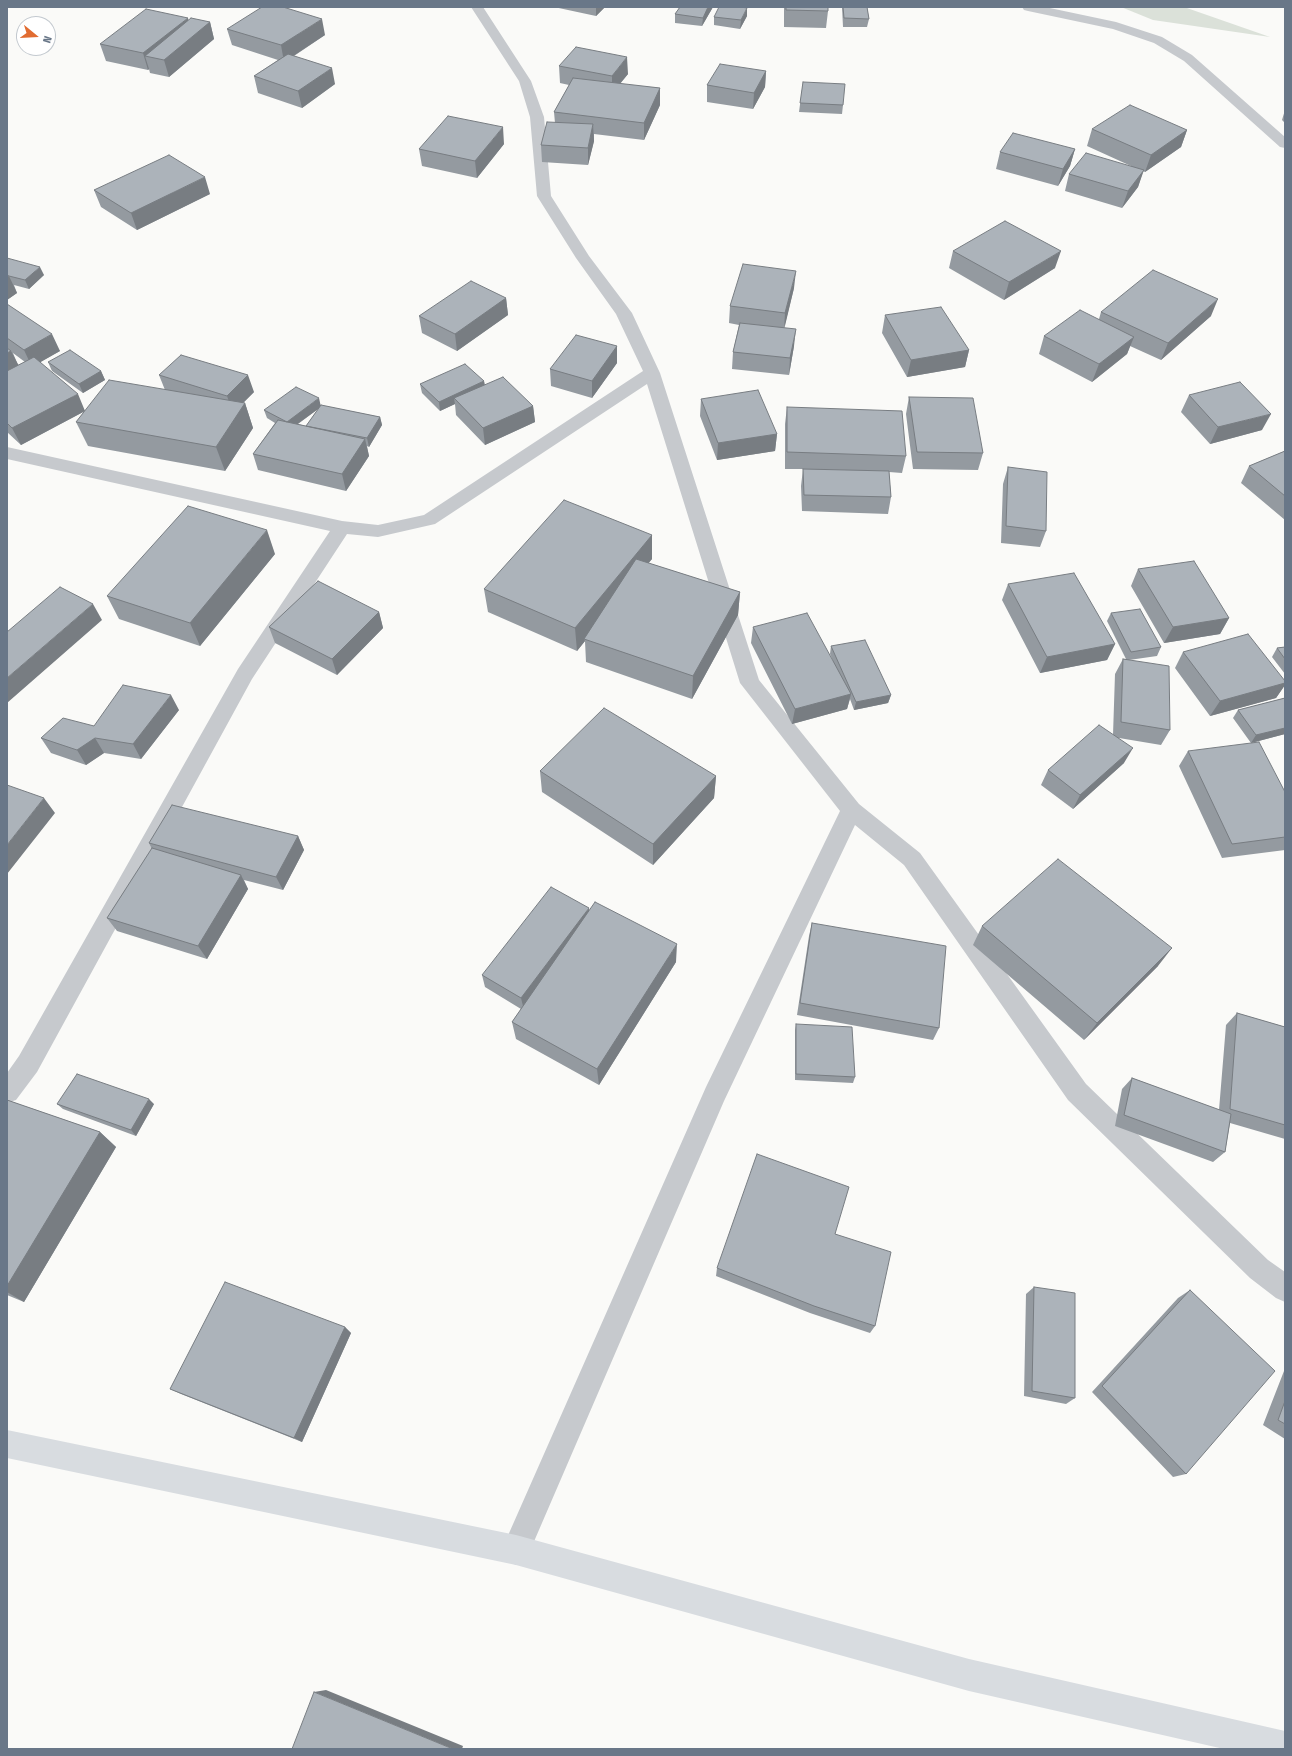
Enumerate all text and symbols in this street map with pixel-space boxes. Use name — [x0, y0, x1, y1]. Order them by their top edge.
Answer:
north arrow — [16, 16, 56, 56]
text: N — [40, 34, 54, 45]

